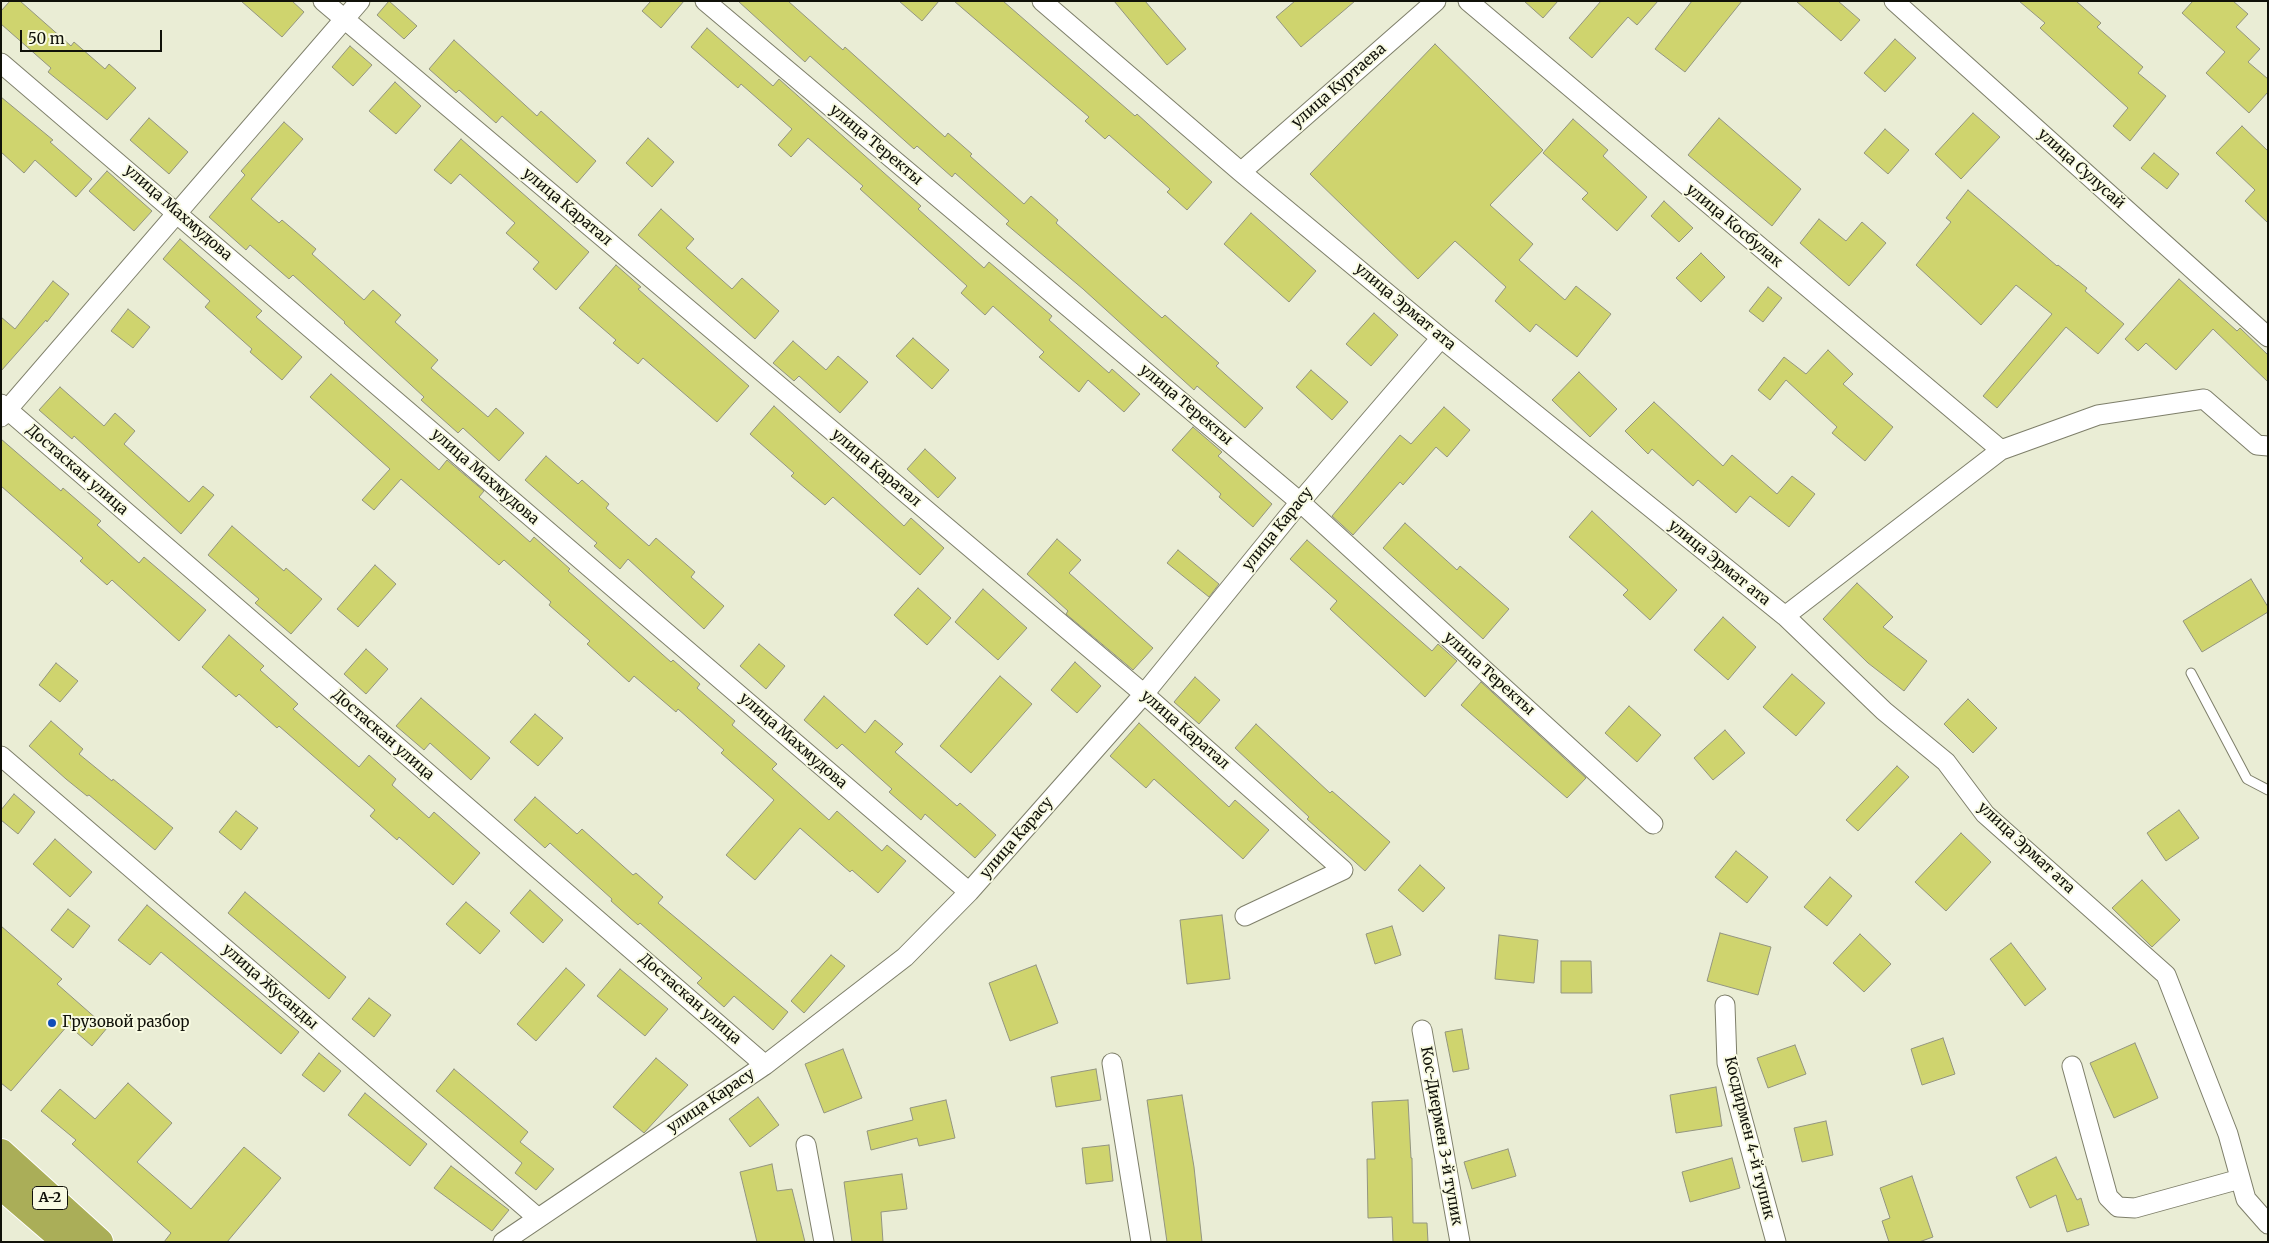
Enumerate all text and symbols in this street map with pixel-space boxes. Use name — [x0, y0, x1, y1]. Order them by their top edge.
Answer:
scale bar — [22, 20, 165, 52]
text: 50 m — [28, 29, 65, 48]
street label: улица Куртаева — [1288, 40, 1390, 132]
street label: улица Теректы — [826, 101, 926, 189]
street label: улица Сулусай — [2034, 125, 2128, 213]
street label: улица Махмудова — [120, 161, 236, 265]
street label: улица Каратал — [519, 164, 615, 250]
street label: улица Косбулак — [1682, 181, 1786, 271]
street label: улица Эрмат ата — [1351, 260, 1459, 354]
street label: улица Теректы — [1136, 361, 1236, 449]
street label: Достаскан улица — [22, 421, 132, 519]
street label: улица Махмудова — [427, 425, 543, 529]
street label: улица Каратал — [828, 425, 924, 511]
street label: улица Карасу — [1239, 484, 1317, 574]
street label: улица Эрмат ата — [1664, 516, 1774, 610]
street label: улица Теректы — [1440, 629, 1538, 719]
street label: Достаскан улица — [328, 686, 438, 784]
street label: улица Каратал — [1137, 687, 1233, 773]
street label: улица Махмудова — [735, 689, 851, 793]
street label: улица Карасу — [977, 794, 1057, 882]
street label: улица Эрмат ата — [1974, 799, 2078, 897]
street label: улица Жусанды — [218, 941, 322, 1033]
street label: Достаскан улица — [635, 950, 745, 1048]
place label: Грузовой разбор — [62, 1014, 189, 1032]
marker: Грузовой разбор — [46, 1017, 58, 1029]
street label: Кос-Диермен 3-й тупик — [1416, 1045, 1466, 1227]
street label: Косдирмен 4-й тупик — [1720, 1055, 1778, 1221]
street label: улица Карасу — [664, 1065, 758, 1137]
road number: A-2 — [32, 1186, 68, 1210]

